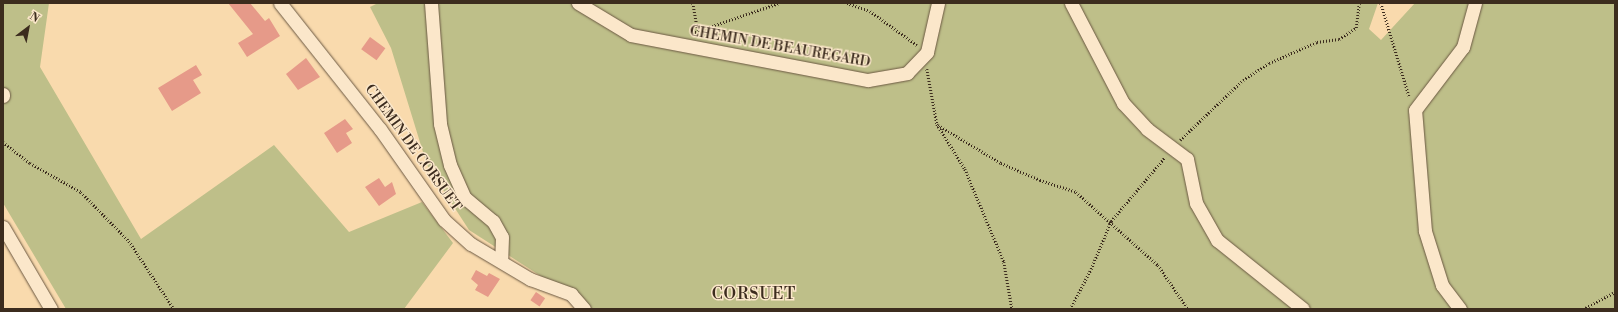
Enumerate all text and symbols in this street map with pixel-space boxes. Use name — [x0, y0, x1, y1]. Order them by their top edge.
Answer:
north arrow — [8, 8, 48, 48]
text: N — [27, 10, 42, 26]
street label: CHEMIN DE BEAUREGARD — [688, 23, 872, 71]
street label: CHEMIN DE CORSUET — [361, 81, 465, 215]
district label: CORSUET — [712, 284, 796, 304]

